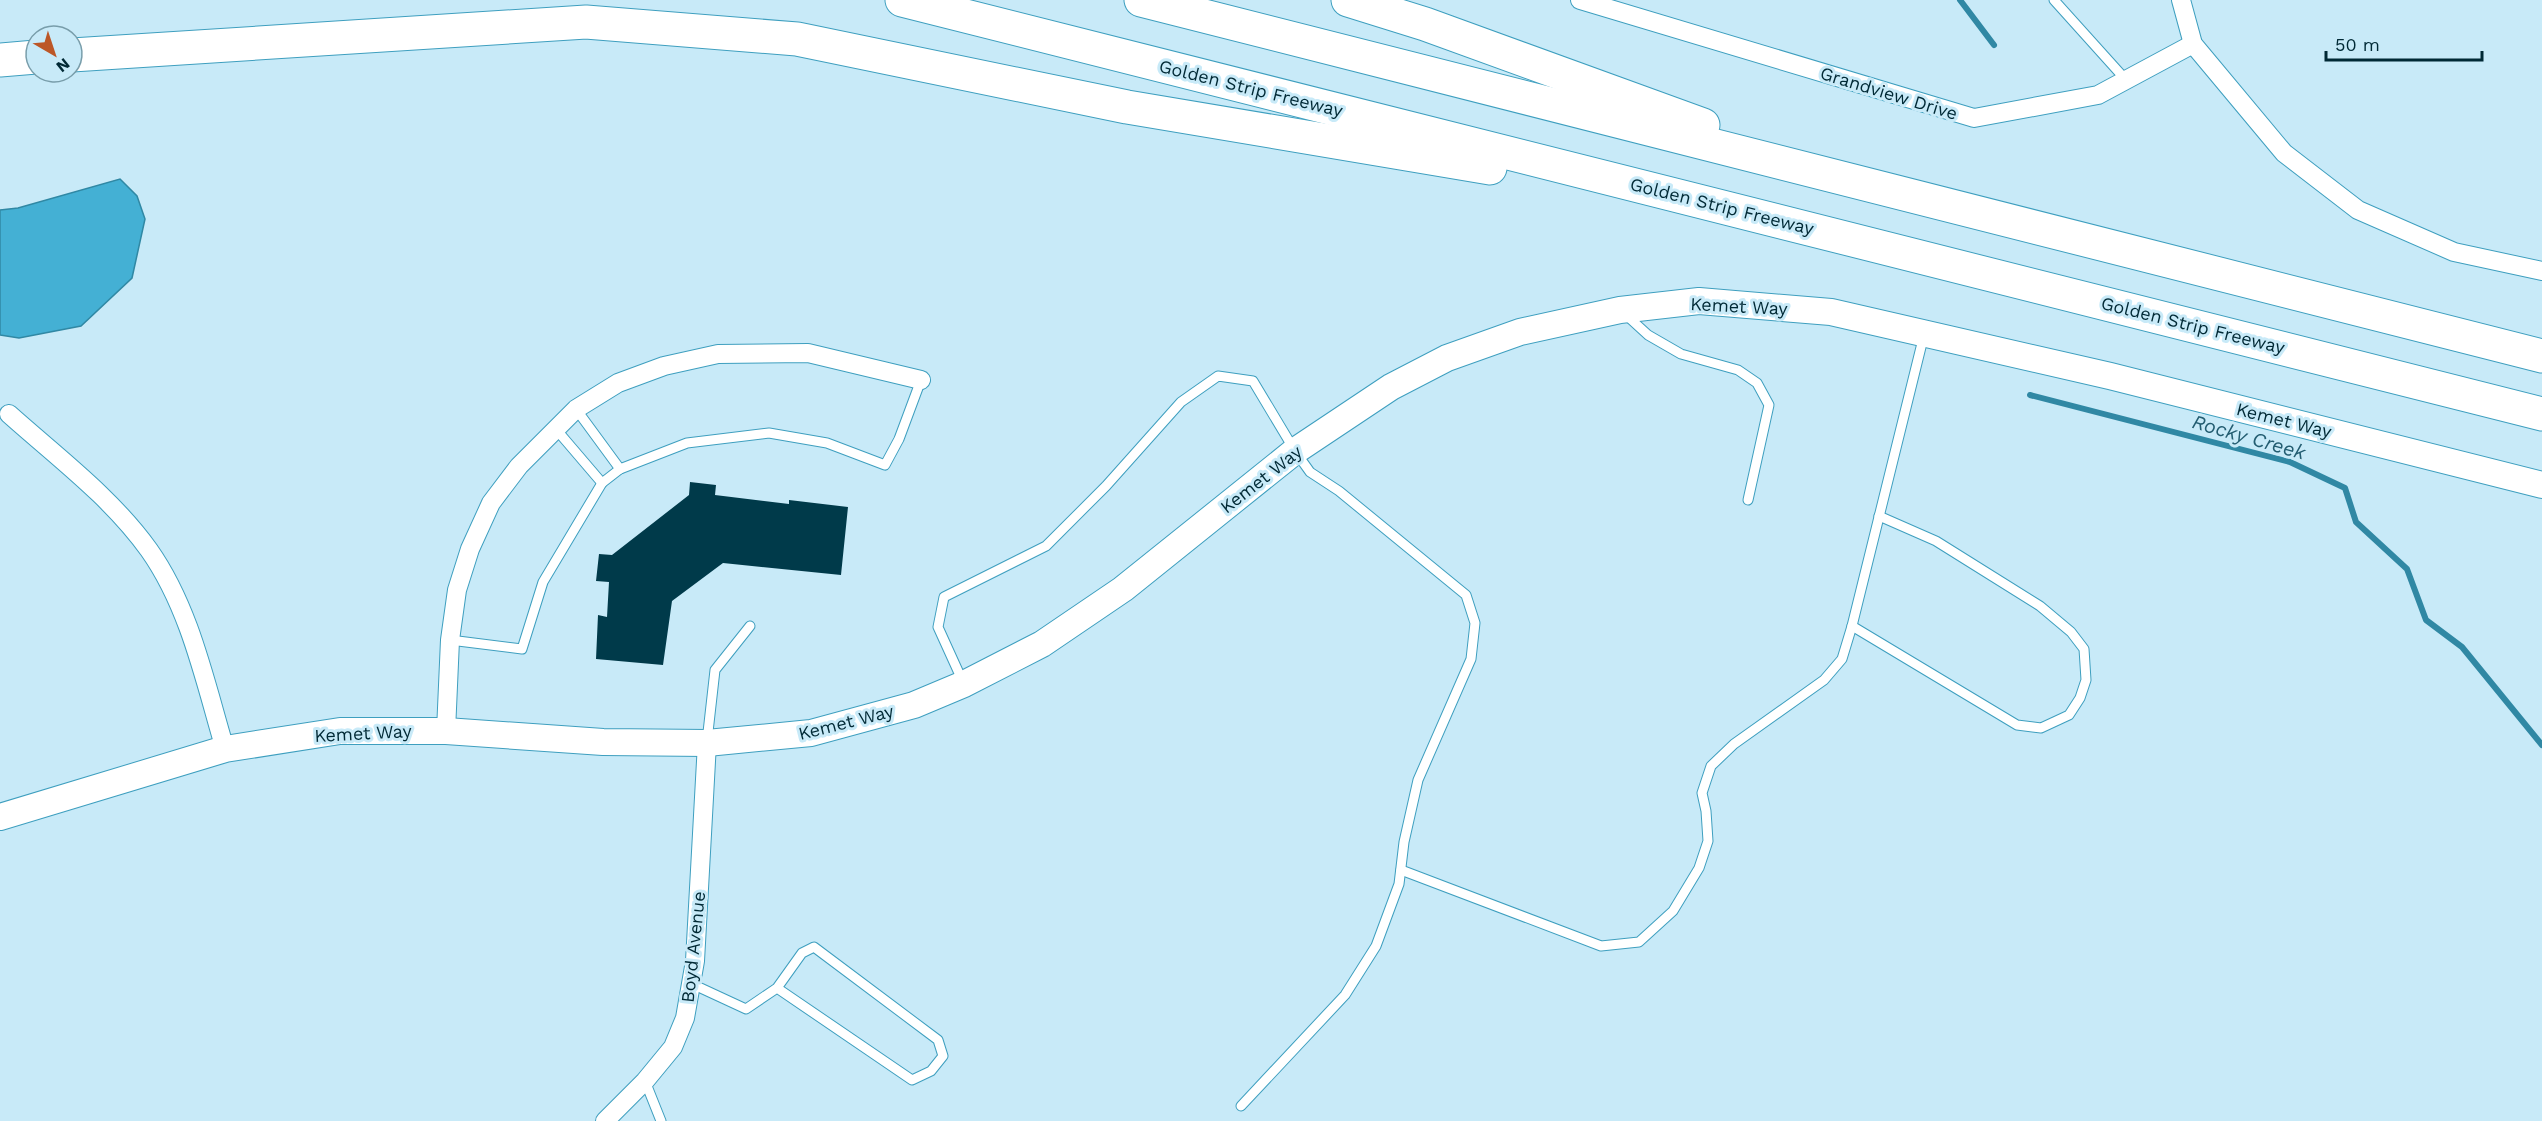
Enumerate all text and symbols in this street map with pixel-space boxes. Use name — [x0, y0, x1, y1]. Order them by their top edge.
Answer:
north arrow — [24, 24, 84, 84]
scale bar — [2326, 24, 2482, 62]
text: 50 m — [2335, 34, 2380, 55]
text: N — [53, 54, 74, 76]
street label: Golden Strip Freeway — [1157, 55, 1346, 121]
street label: Grandview Drive — [1818, 62, 1960, 124]
street label: Golden Strip Freeway — [1628, 173, 1817, 239]
street label: Golden Strip Freeway — [2099, 292, 2288, 358]
street label: Kemet Way — [1690, 293, 1789, 319]
street label: Kemet Way — [2234, 398, 2335, 442]
water label: Rocky Creek — [2190, 409, 2310, 465]
street label: Kemet Way — [1216, 440, 1306, 517]
street label: Kemet Way — [796, 700, 897, 744]
street label: Kemet Way — [314, 720, 413, 746]
street label: Boyd Avenue — [677, 890, 709, 1004]

